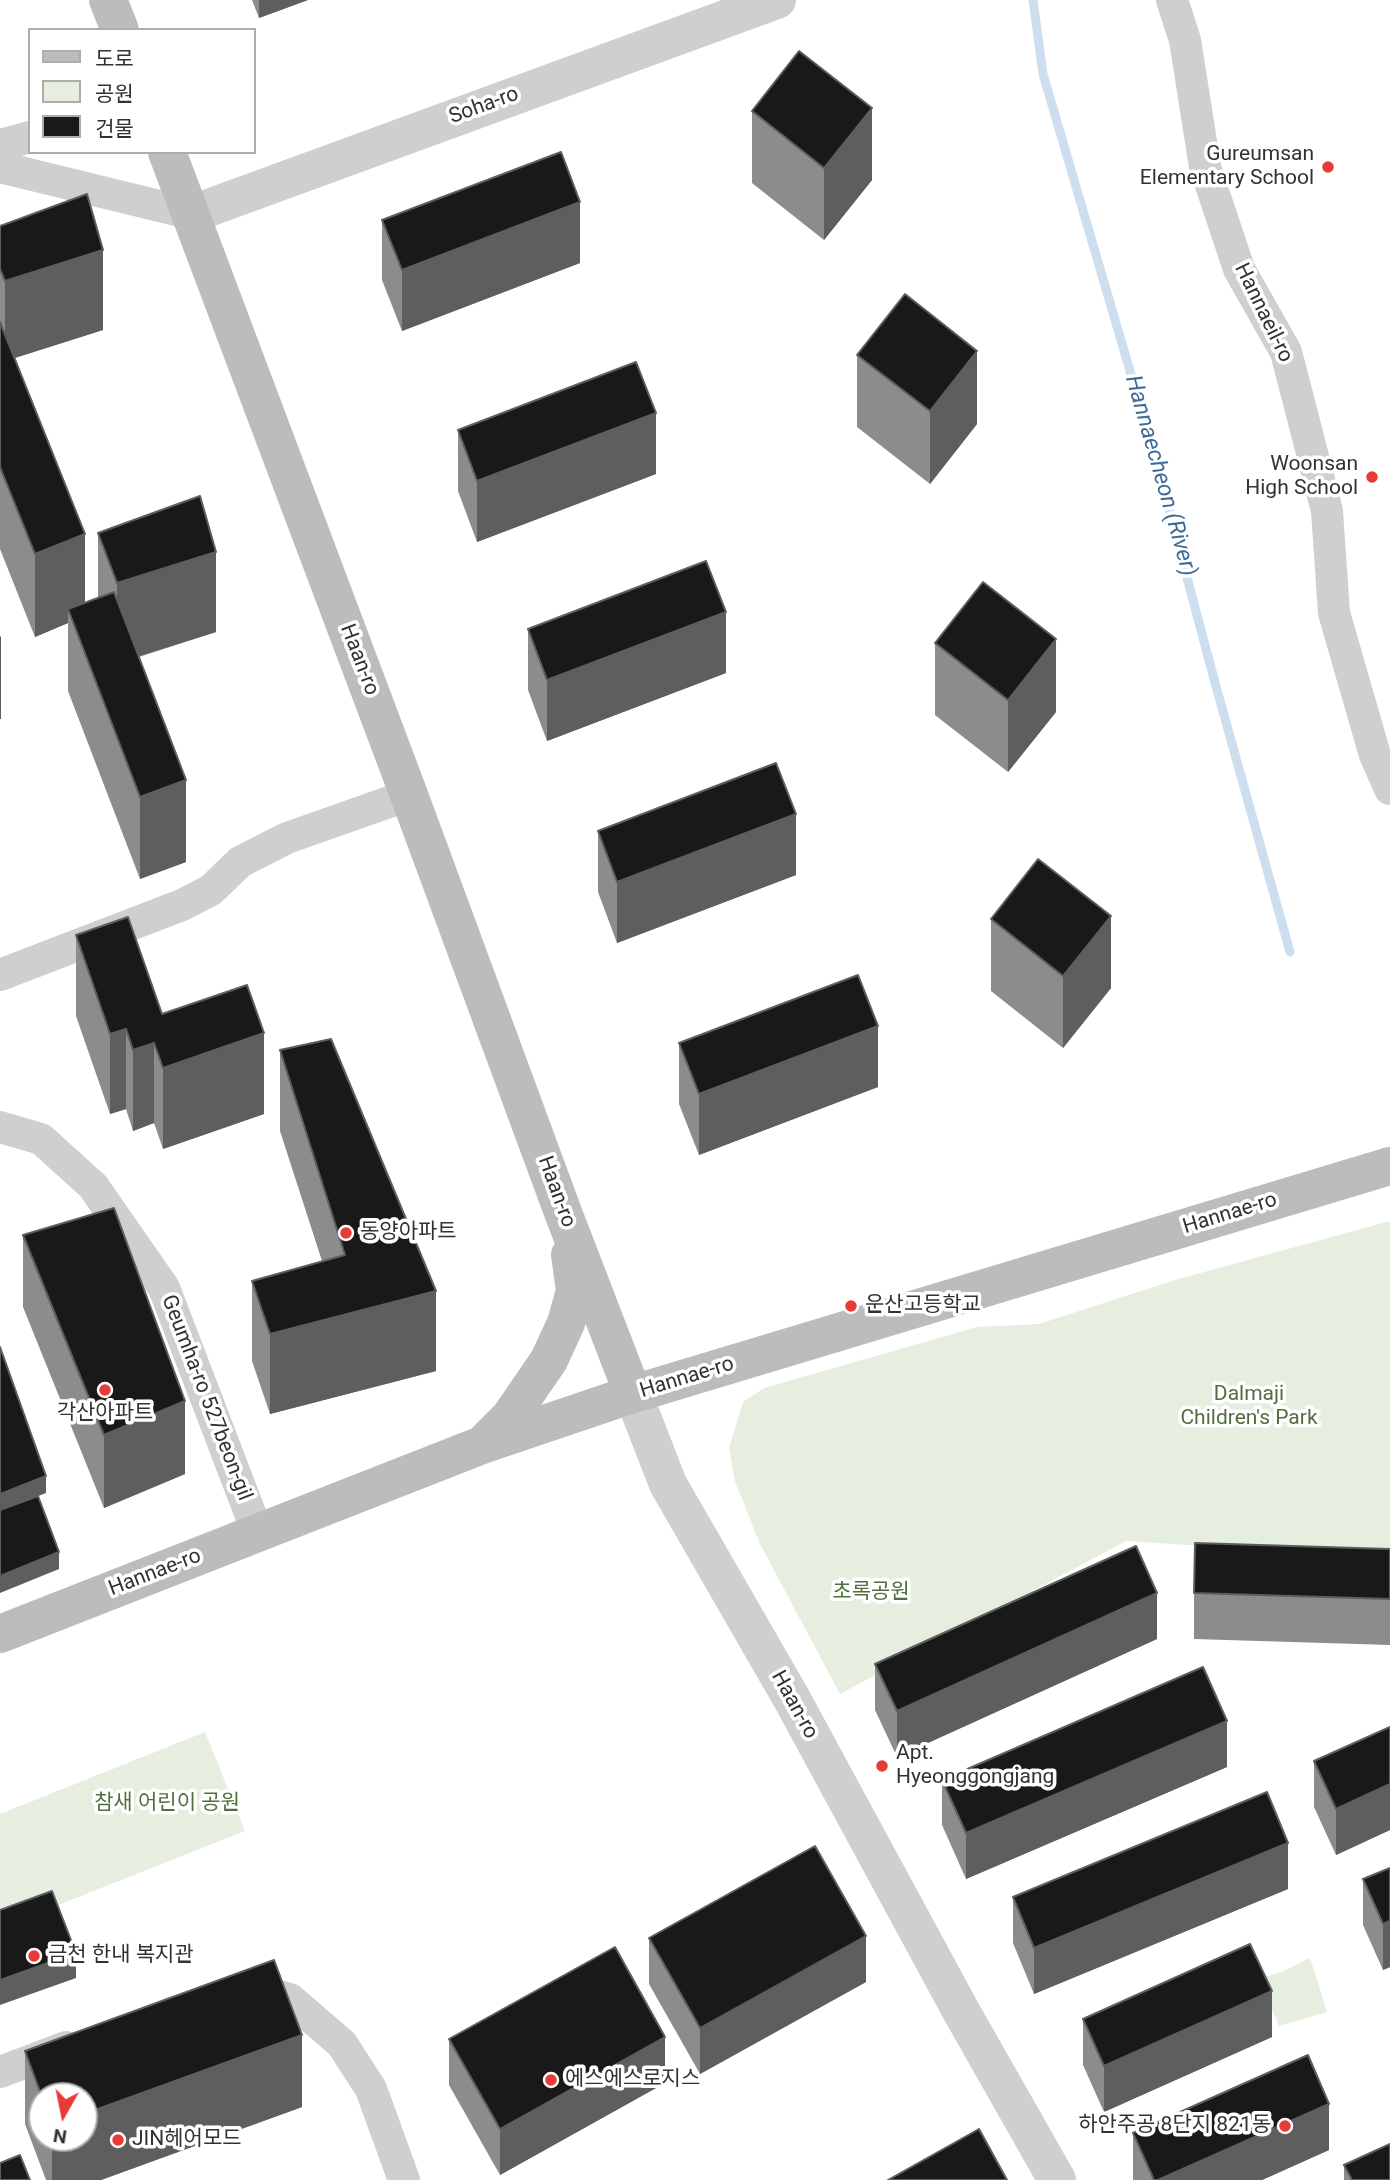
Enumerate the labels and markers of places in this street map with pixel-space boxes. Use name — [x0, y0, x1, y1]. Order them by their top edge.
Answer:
place label: Gureumsan Elementary School — [1140, 142, 1314, 192]
marker: Gureumsan Elementary School — [1320, 159, 1336, 175]
place label: Woonsan High School — [1245, 452, 1358, 502]
marker: Woonsan High School — [1364, 469, 1380, 485]
place label: 동양아파트 — [360, 1220, 457, 1246]
marker: 동양아파트 — [338, 1225, 354, 1241]
place label: 운산고등학교 — [865, 1293, 981, 1319]
marker: 운산고등학교 — [843, 1298, 859, 1314]
marker: 각산아파트 — [97, 1382, 113, 1398]
place label: 각산아파트 — [57, 1401, 153, 1427]
place label: Apt. Hyeonggongjang — [896, 1741, 1054, 1791]
marker: Apt. Hyeonggongjang — [874, 1758, 890, 1774]
place label: 금천 한내 복지관 — [48, 1943, 194, 1969]
marker: 금천 한내 복지관 — [26, 1948, 42, 1964]
place label: 에스에스로지스 — [565, 2067, 700, 2093]
marker: 에스에스로지스 — [543, 2072, 559, 2088]
place label: 하안주공 8단지 821동 — [1078, 2113, 1271, 2139]
marker: 하안주공 8단지 821동 — [1277, 2118, 1293, 2134]
place label: JIN헤어모드 — [132, 2127, 242, 2153]
marker: JIN헤어모드 — [110, 2132, 126, 2148]

